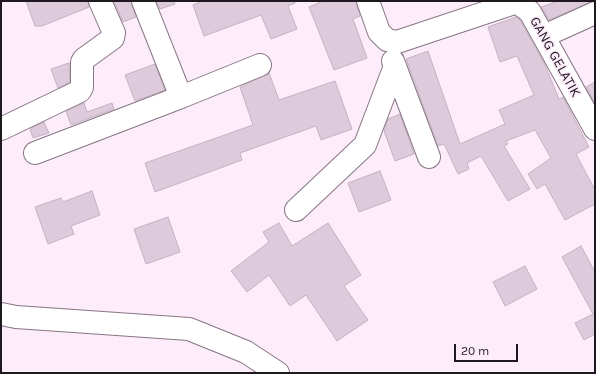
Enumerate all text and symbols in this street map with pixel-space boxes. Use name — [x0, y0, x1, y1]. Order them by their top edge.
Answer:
street label: GANG GELATIK — [526, 14, 584, 100]
scale bar — [456, 336, 520, 362]
text: 20 m — [461, 344, 489, 358]

